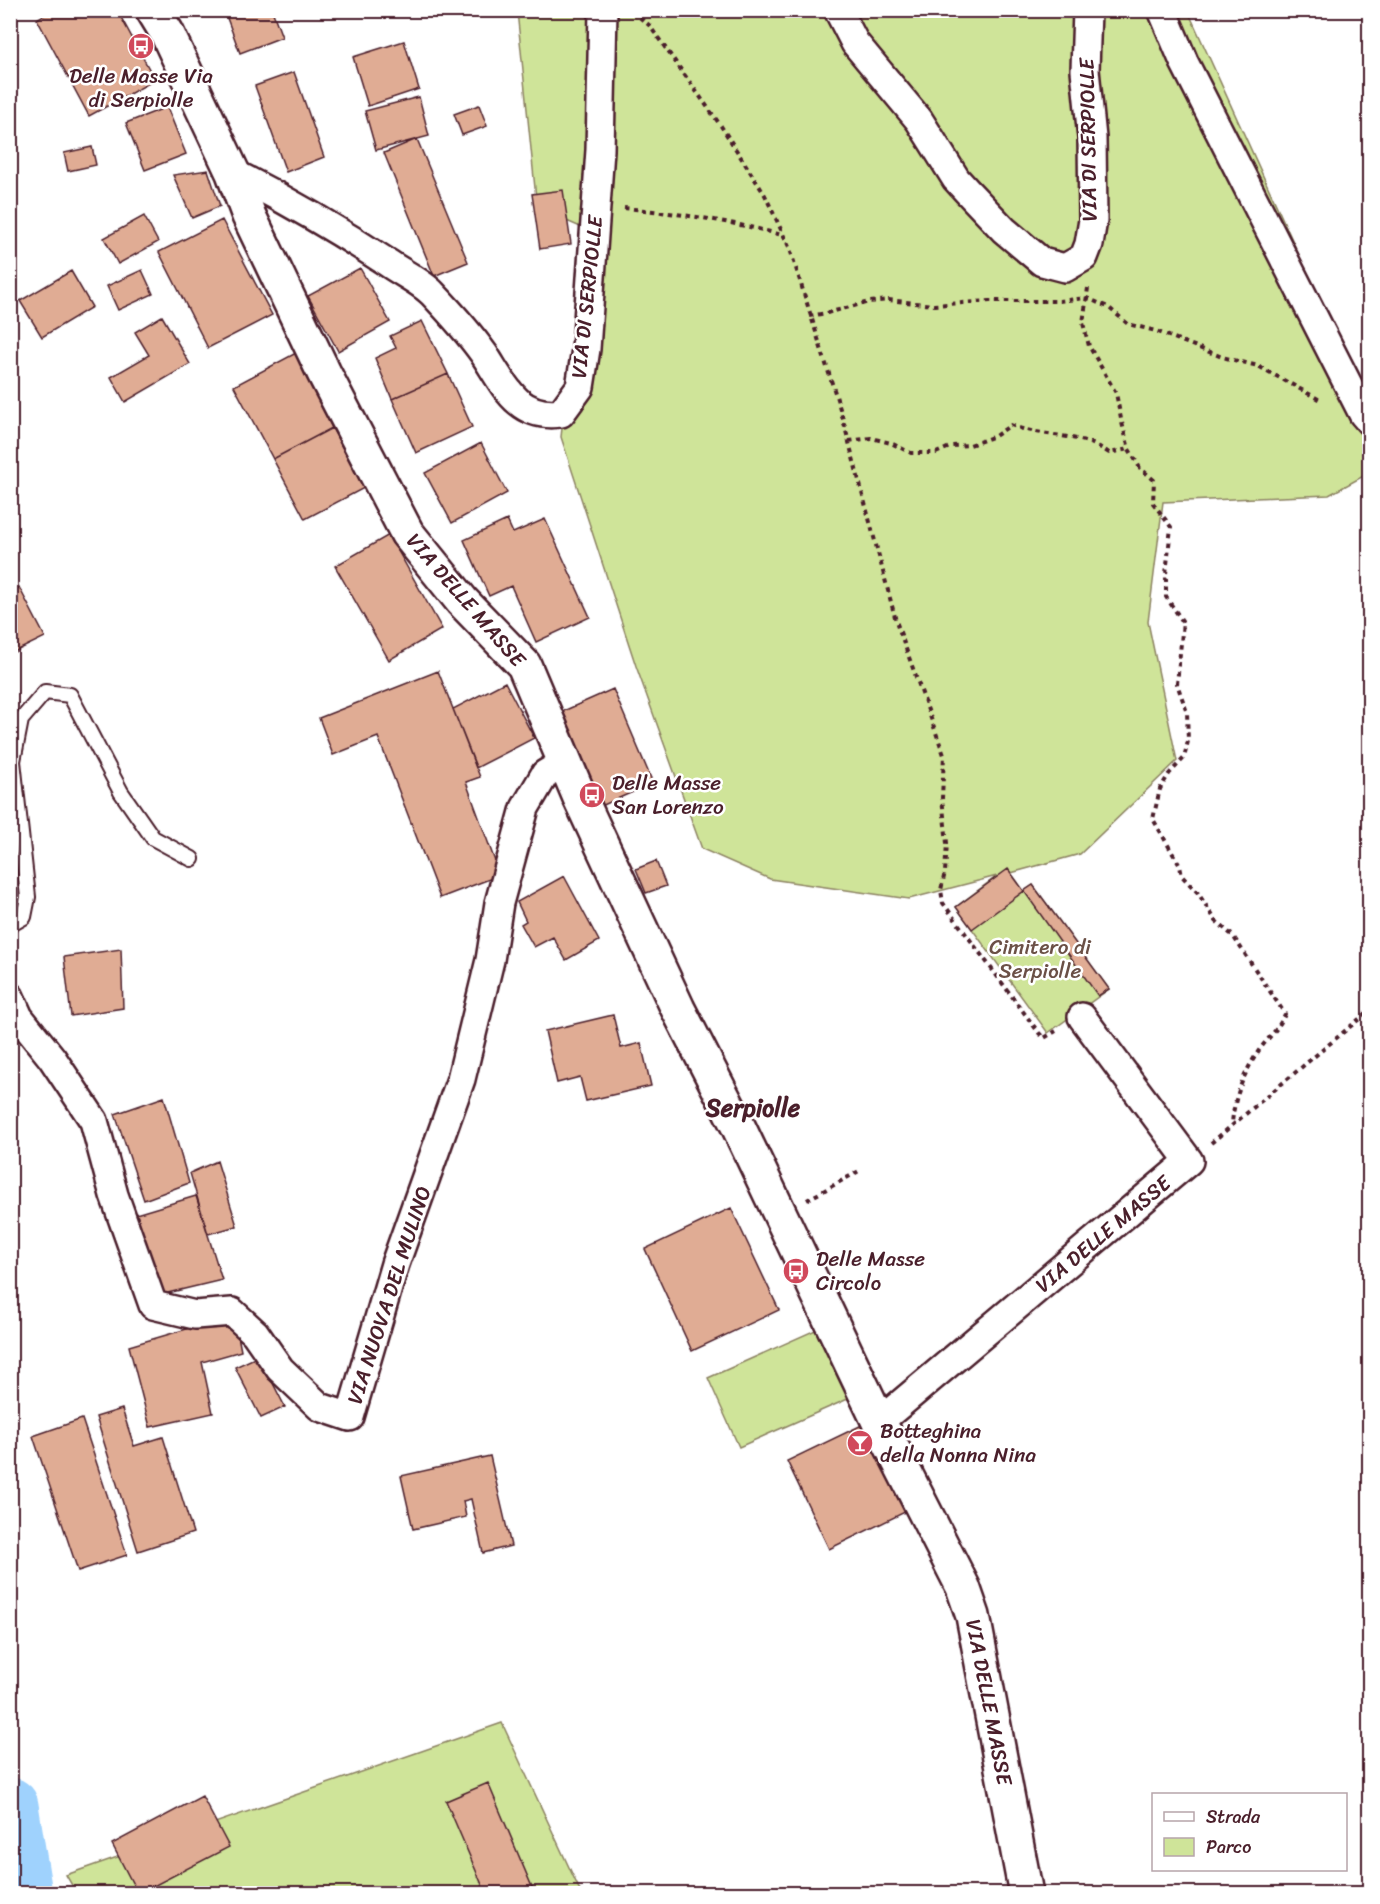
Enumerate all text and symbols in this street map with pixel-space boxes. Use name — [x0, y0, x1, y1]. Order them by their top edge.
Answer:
bus stop icon: Delle Masse Via di Serpiolle — [126, 31, 156, 61]
place label: Delle Masse Via di Serpiolle — [69, 57, 213, 119]
street label: VIA DI SERPIOLLE — [1068, 57, 1108, 222]
street label: VIA DI SERPIOLLE — [560, 212, 615, 380]
street label: VIA DELLE MASSE — [396, 524, 536, 677]
place label: Delle Masse San Lorenzo — [612, 764, 724, 826]
bus stop icon: Delle Masse San Lorenzo — [577, 780, 607, 810]
park label: Cimitero di Serpiolle — [989, 928, 1092, 990]
district label: Serpiolle — [705, 1087, 801, 1129]
street label: VIA DELLE MASSE — [1026, 1164, 1181, 1303]
street label: VIA NUOVA DEL MULINO — [336, 1181, 442, 1409]
place label: Delle Masse Circolo — [816, 1240, 925, 1302]
bus stop icon: Delle Masse Circolo — [781, 1256, 811, 1286]
place label: Botteghina della Nonna Nina — [880, 1412, 1036, 1474]
bar icon: Botteghina della Nonna Nina — [845, 1428, 875, 1458]
street label: VIA DELLE MASSE — [954, 1616, 1024, 1790]
legend — [1152, 1793, 1347, 1871]
text: Strada — [1206, 1801, 1261, 1833]
text: Parco — [1206, 1831, 1251, 1863]

